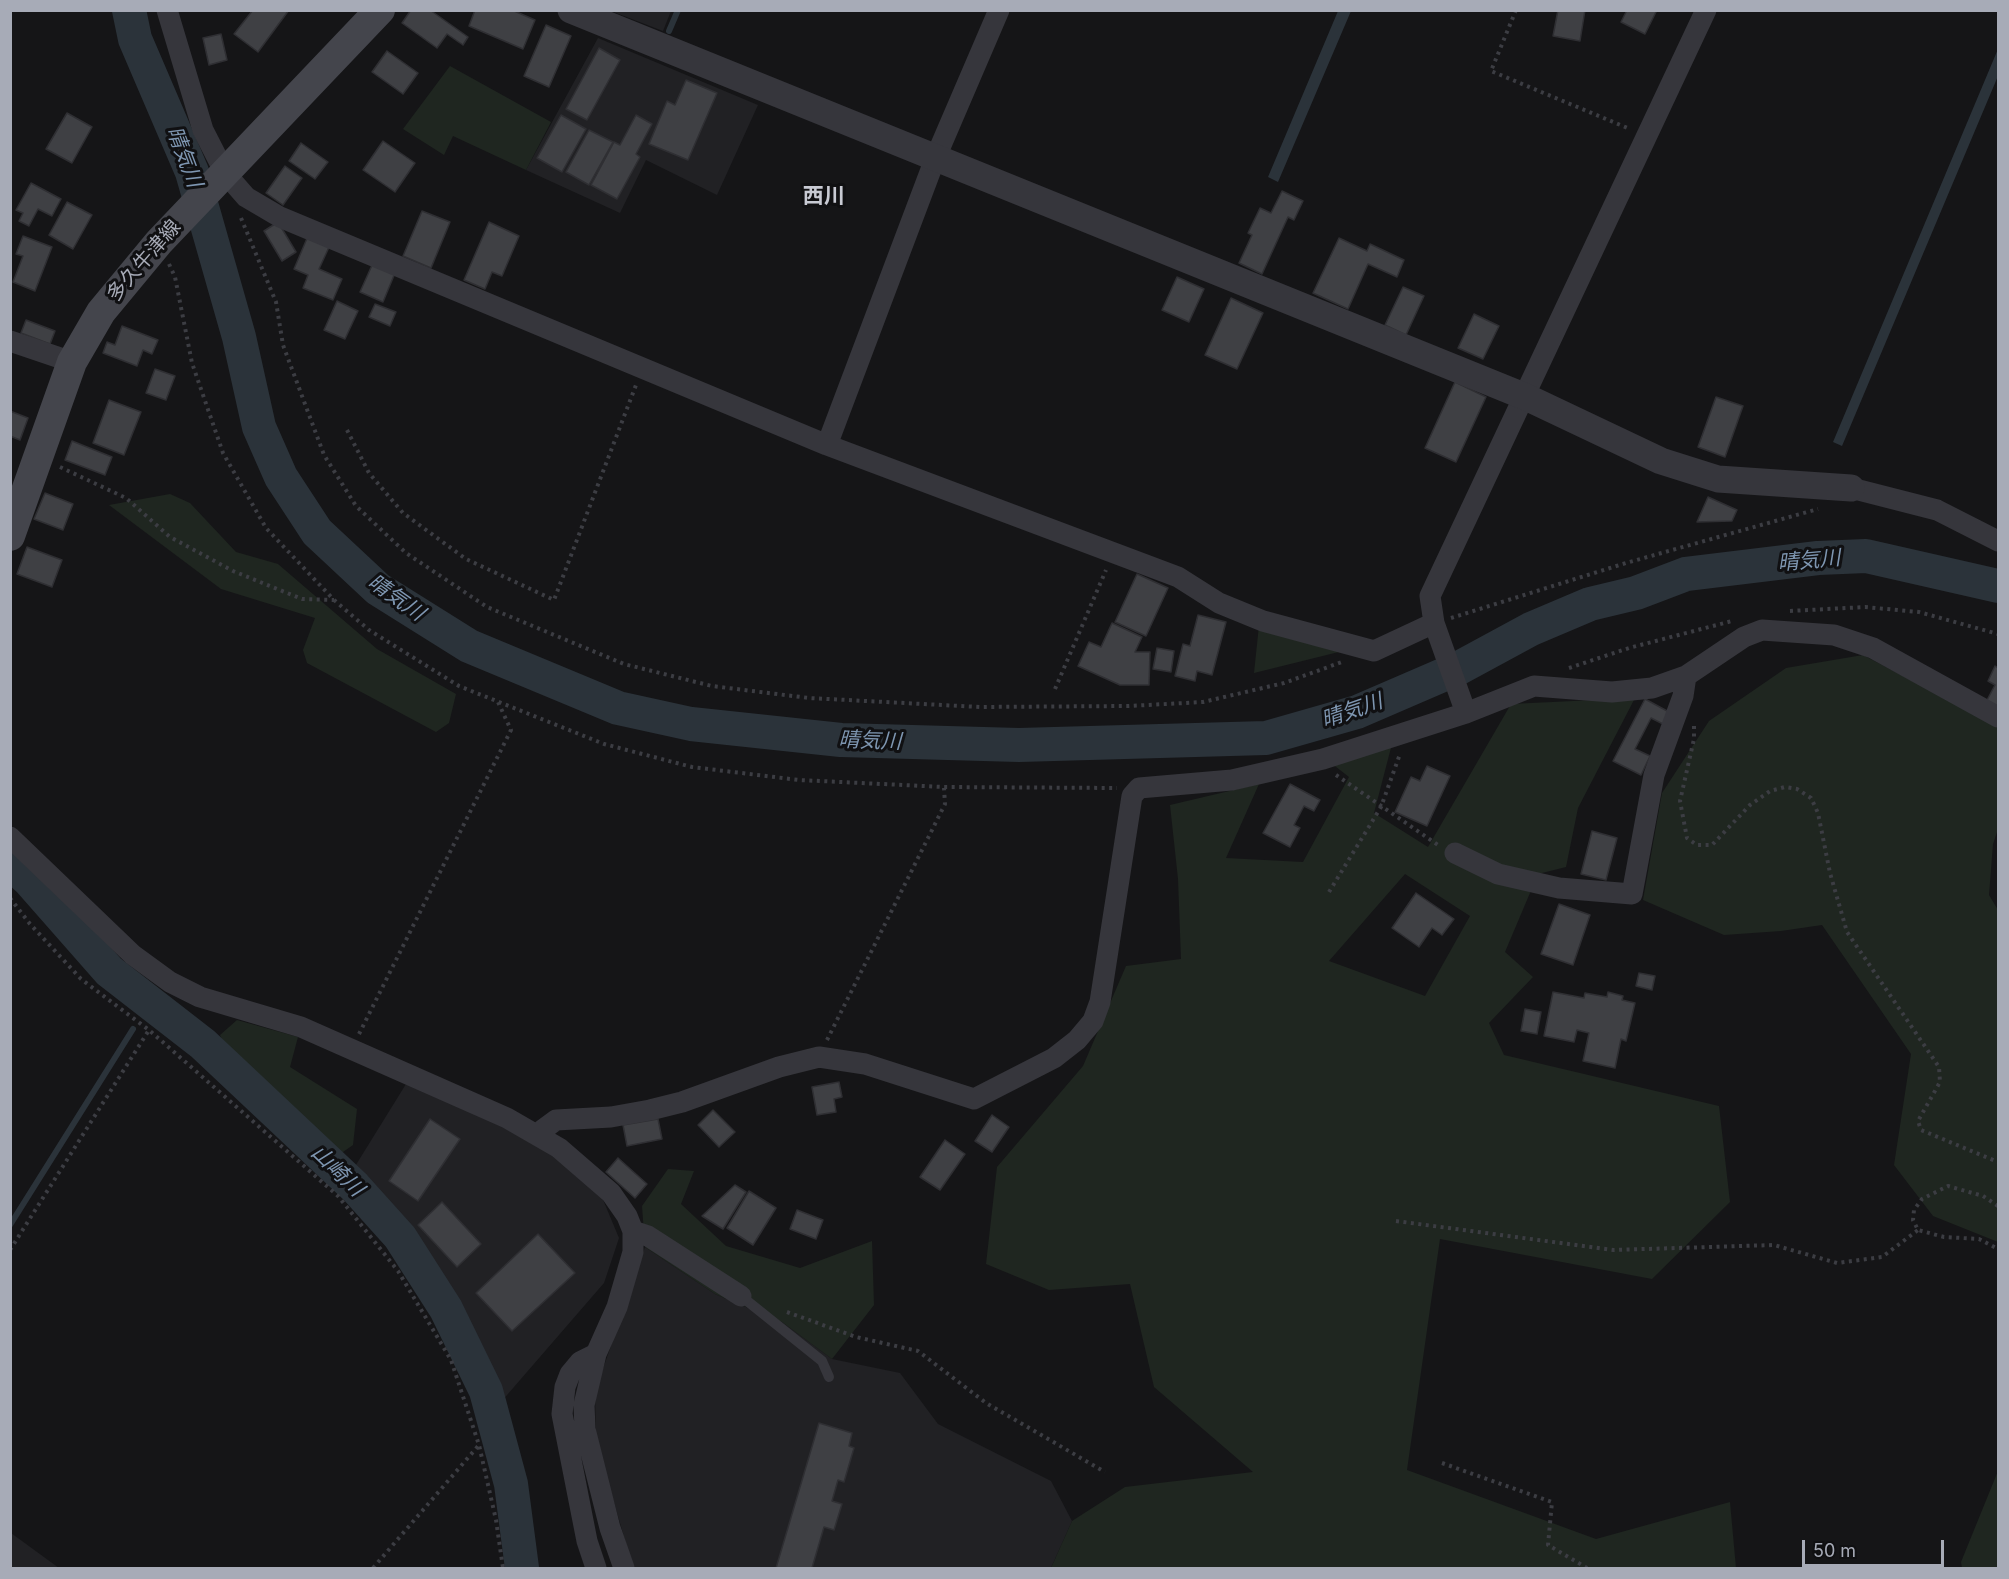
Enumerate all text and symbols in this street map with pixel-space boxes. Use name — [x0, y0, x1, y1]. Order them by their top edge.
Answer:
water label: 晴気川 — [161, 123, 207, 191]
district label: 西川 — [803, 184, 845, 210]
street label: 多久牛津線 — [102, 215, 186, 307]
water label: 晴気川 — [1777, 546, 1841, 576]
water label: 晴気川 — [363, 570, 429, 626]
water label: 晴気川 — [1318, 689, 1386, 733]
water label: 晴気川 — [838, 727, 902, 755]
water label: 山崎川 — [306, 1140, 368, 1202]
scale bar — [1805, 1528, 1948, 1566]
text: 50 m — [1813, 1540, 1856, 1561]

